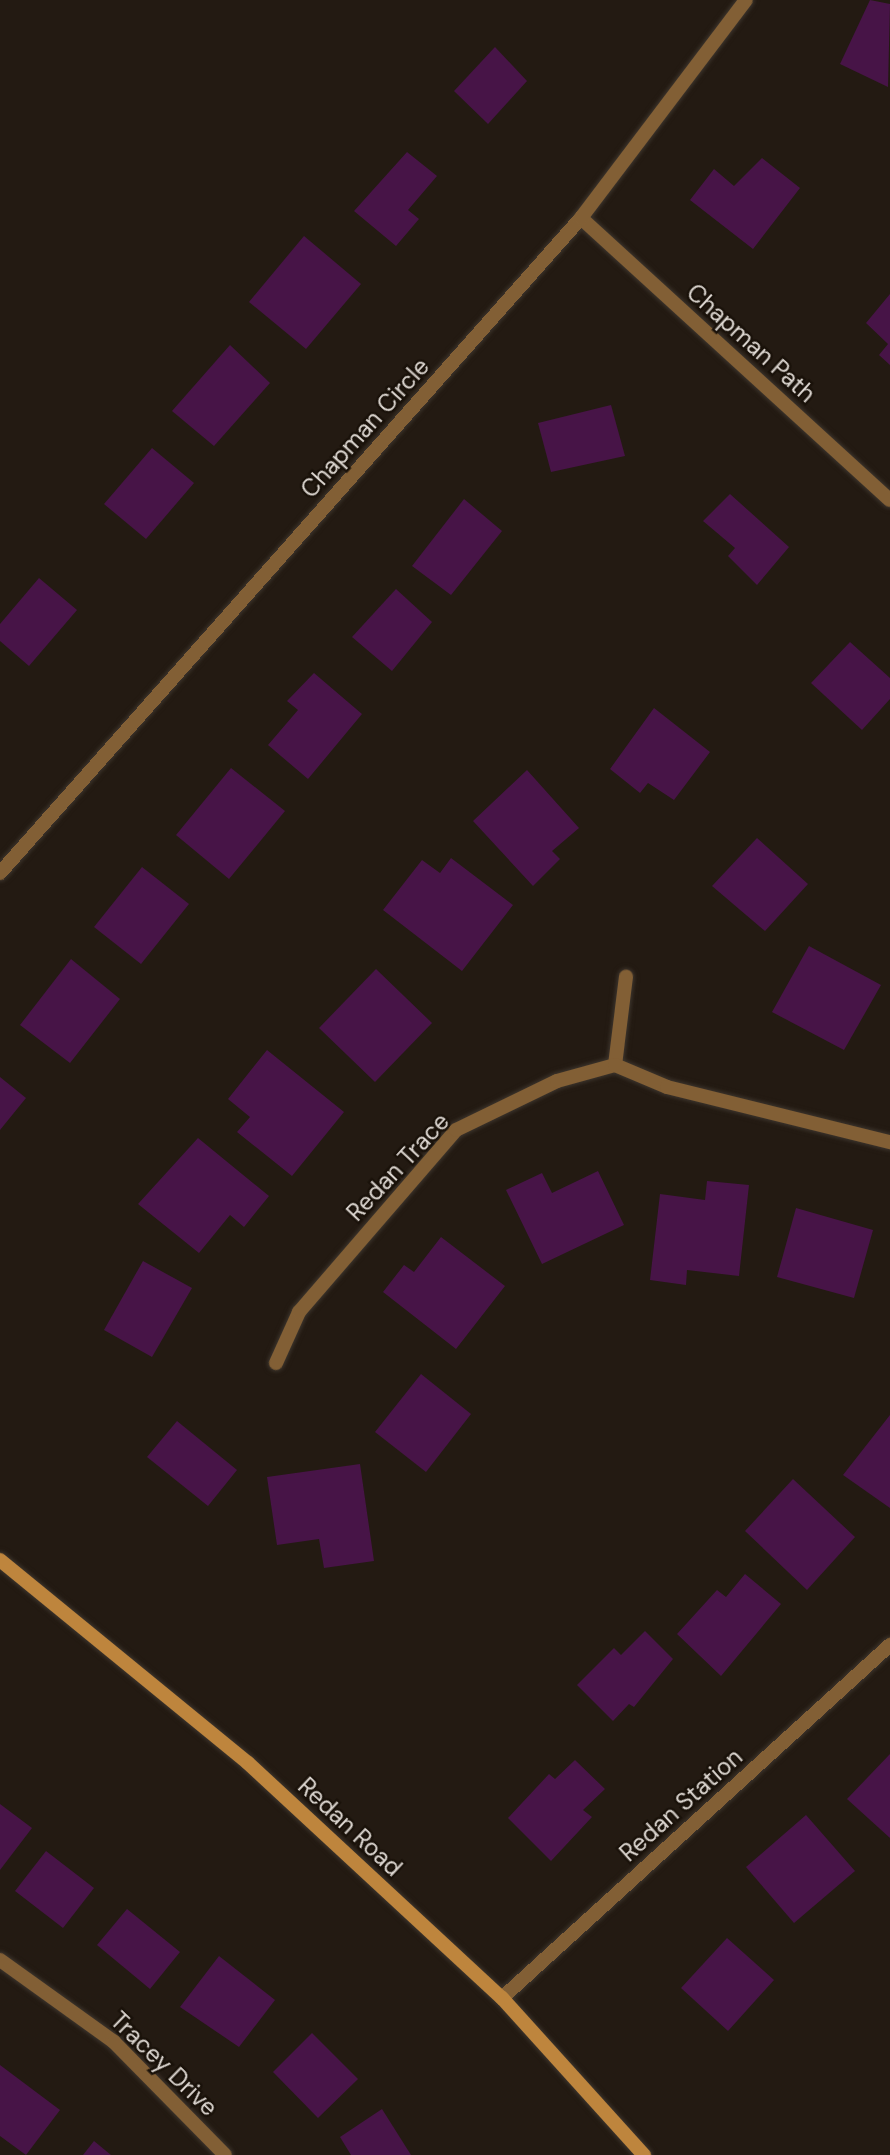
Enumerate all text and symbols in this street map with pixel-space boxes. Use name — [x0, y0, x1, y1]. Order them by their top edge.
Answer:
street label: Chapman Path — [681, 278, 821, 408]
street label: Chapman Circle — [295, 352, 435, 504]
street label: Redan Trace — [341, 1107, 455, 1227]
street label: Redan Station — [614, 1743, 748, 1867]
street label: Redan Road — [292, 1772, 408, 1882]
street label: Tracey Drive — [105, 2006, 223, 2122]

